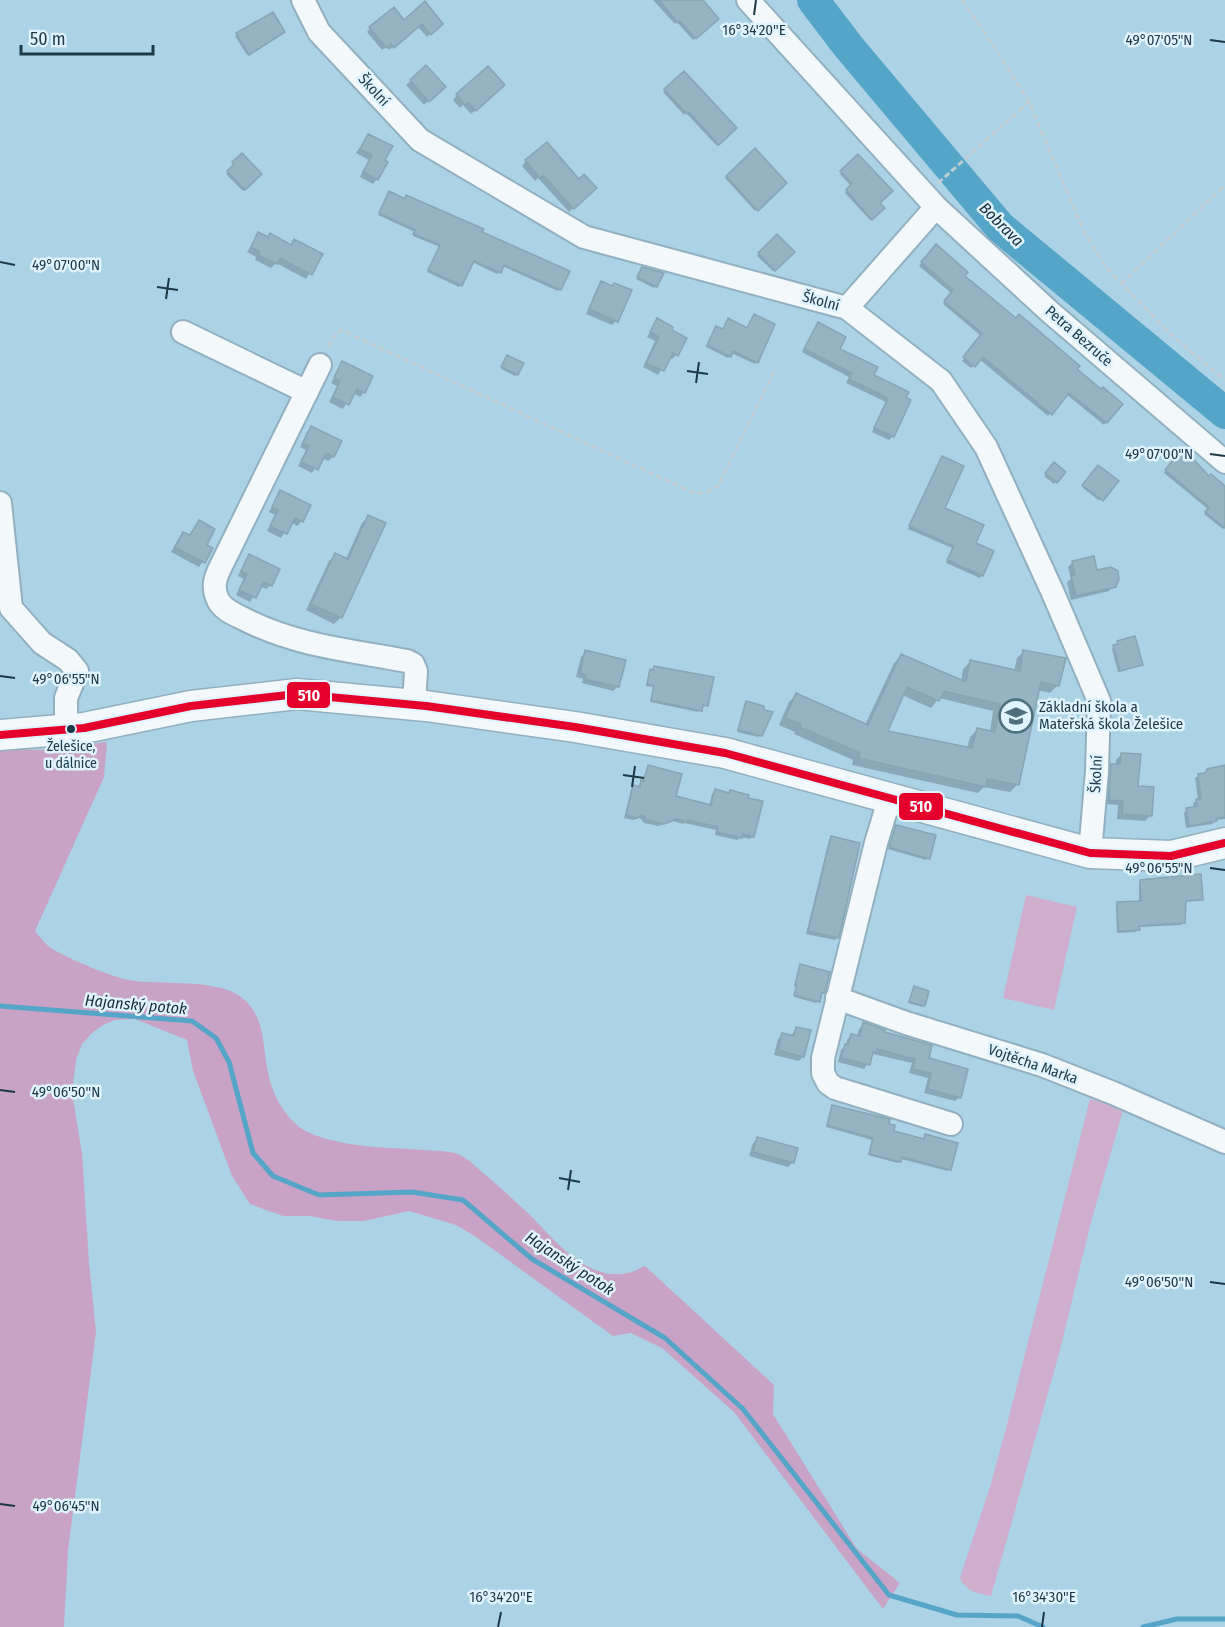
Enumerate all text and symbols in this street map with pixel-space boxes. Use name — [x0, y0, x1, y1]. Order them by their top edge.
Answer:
scale bar — [21, 18, 153, 56]
text: 16°34'20"E — [722, 21, 786, 39]
text: 50 m — [30, 28, 66, 50]
text: 49°07'05"N — [1126, 31, 1192, 49]
street label: Školní — [355, 70, 394, 110]
water label: Bobrava — [976, 198, 1028, 250]
text: 49°07'00"N — [32, 256, 100, 274]
street label: Školní — [800, 287, 842, 315]
street label: Petra Bezruče — [1042, 302, 1116, 370]
text: 49°07'00"N — [1125, 445, 1193, 463]
text: 49°06'55"N — [32, 670, 100, 688]
line badge: 510 — [286, 681, 331, 709]
text: 510 — [298, 686, 321, 705]
school or university icon: Základní škola a Mateřská škola Želešice — [998, 698, 1034, 734]
place label: Základní škola a Mateřská škola Želešice — [1039, 698, 1183, 733]
marker: Želešice, u dálnice — [65, 723, 77, 735]
place label: Želešice, u dálnice — [45, 737, 97, 772]
street label: Školní — [1086, 754, 1106, 793]
line badge: 510 — [898, 792, 944, 821]
text: 510 — [910, 797, 933, 816]
text: 49°06'55"N — [1125, 859, 1193, 877]
water label: Hajanský potok — [84, 991, 188, 1018]
street label: Vojtěcha Marka — [986, 1040, 1080, 1088]
text: 49°06'50"N — [32, 1083, 100, 1101]
water label: Hajanský potok — [522, 1228, 618, 1299]
text: 49°06'50"N — [1125, 1273, 1193, 1291]
text: 49°06'45"N — [32, 1497, 100, 1515]
text: 16°34'20"E — [469, 1588, 533, 1606]
text: 16°34'30"E — [1012, 1588, 1076, 1606]

